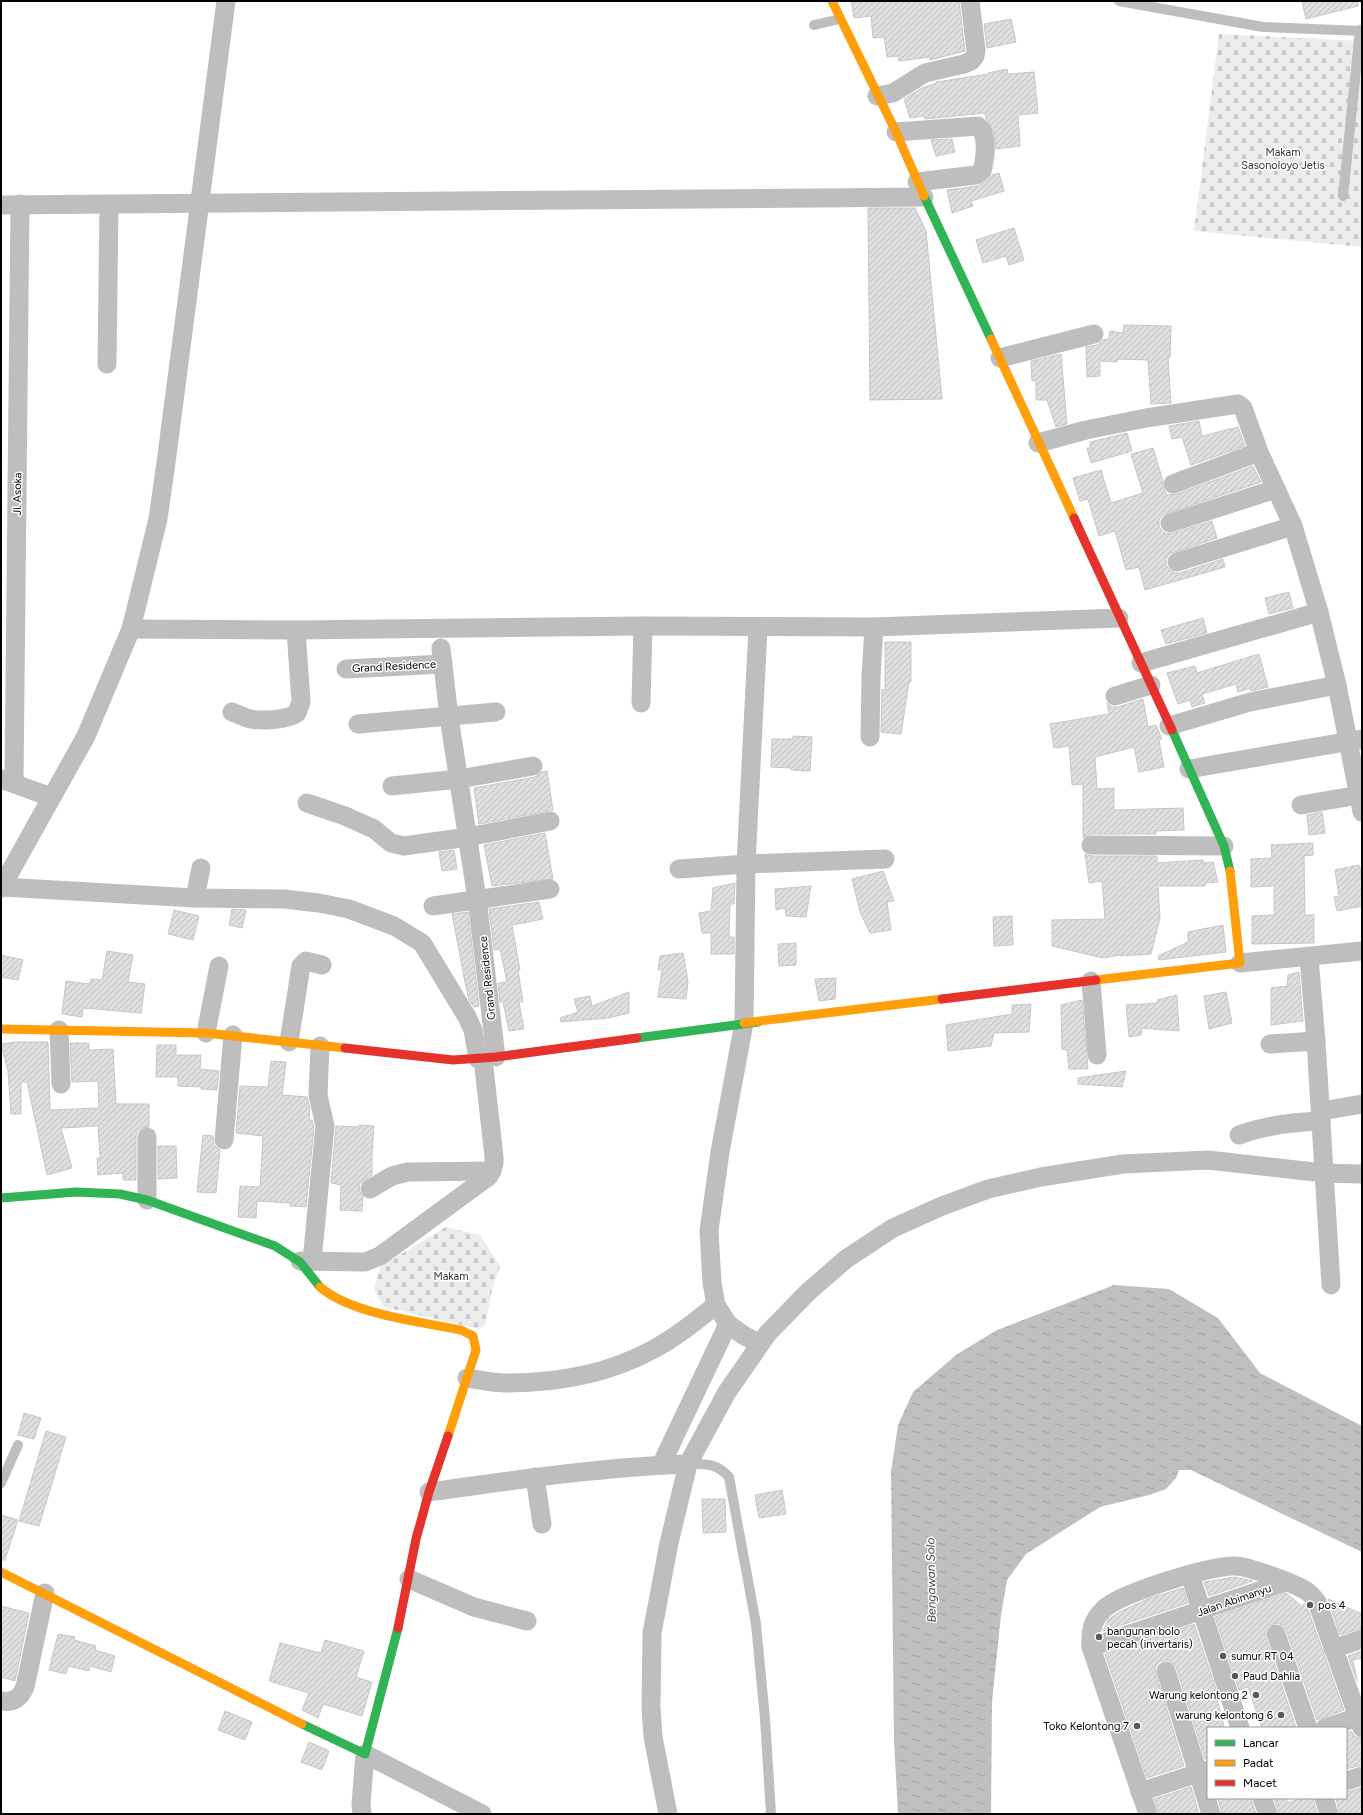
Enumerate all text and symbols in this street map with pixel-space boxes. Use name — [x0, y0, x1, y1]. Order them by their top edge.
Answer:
park label: Makam Sasonoloyo Jetis — [1241, 146, 1325, 172]
street label: Jl. Asoka — [11, 472, 24, 516]
street label: Grand Residence — [352, 658, 436, 675]
street label: Grand Residence — [477, 935, 498, 1020]
park label: Makam — [433, 1270, 469, 1283]
water label: Bengawan Solo — [923, 1538, 939, 1622]
street label: Jalan Abimanyu — [1195, 1582, 1273, 1619]
place label: pos 4 — [1318, 1599, 1346, 1612]
marker: pos 4 — [1305, 1600, 1315, 1610]
place label: bangunan bolo pecah (invertaris) — [1107, 1625, 1193, 1651]
marker: bangunan bolo pecah (invertaris) — [1094, 1632, 1104, 1642]
place label: sumur RT 04 — [1231, 1650, 1294, 1663]
marker: sumur RT 04 — [1218, 1651, 1228, 1661]
place label: Paud Dahlia — [1243, 1670, 1300, 1683]
marker: Paud Dahlia — [1230, 1671, 1240, 1681]
place label: Warung kelontong 2 — [1149, 1689, 1248, 1702]
marker: Warung kelontong 2 — [1251, 1690, 1261, 1700]
place label: warung kelontong 6 — [1176, 1709, 1273, 1722]
marker: warung kelontong 6 — [1276, 1710, 1286, 1720]
place label: Toko Kelontong 7 — [1044, 1720, 1129, 1733]
marker: Toko Kelontong 7 — [1132, 1721, 1142, 1731]
legend — [1207, 1727, 1347, 1799]
text: Lancar — [1243, 1736, 1279, 1750]
text: Padat — [1243, 1756, 1274, 1770]
text: Macet — [1243, 1776, 1277, 1790]

